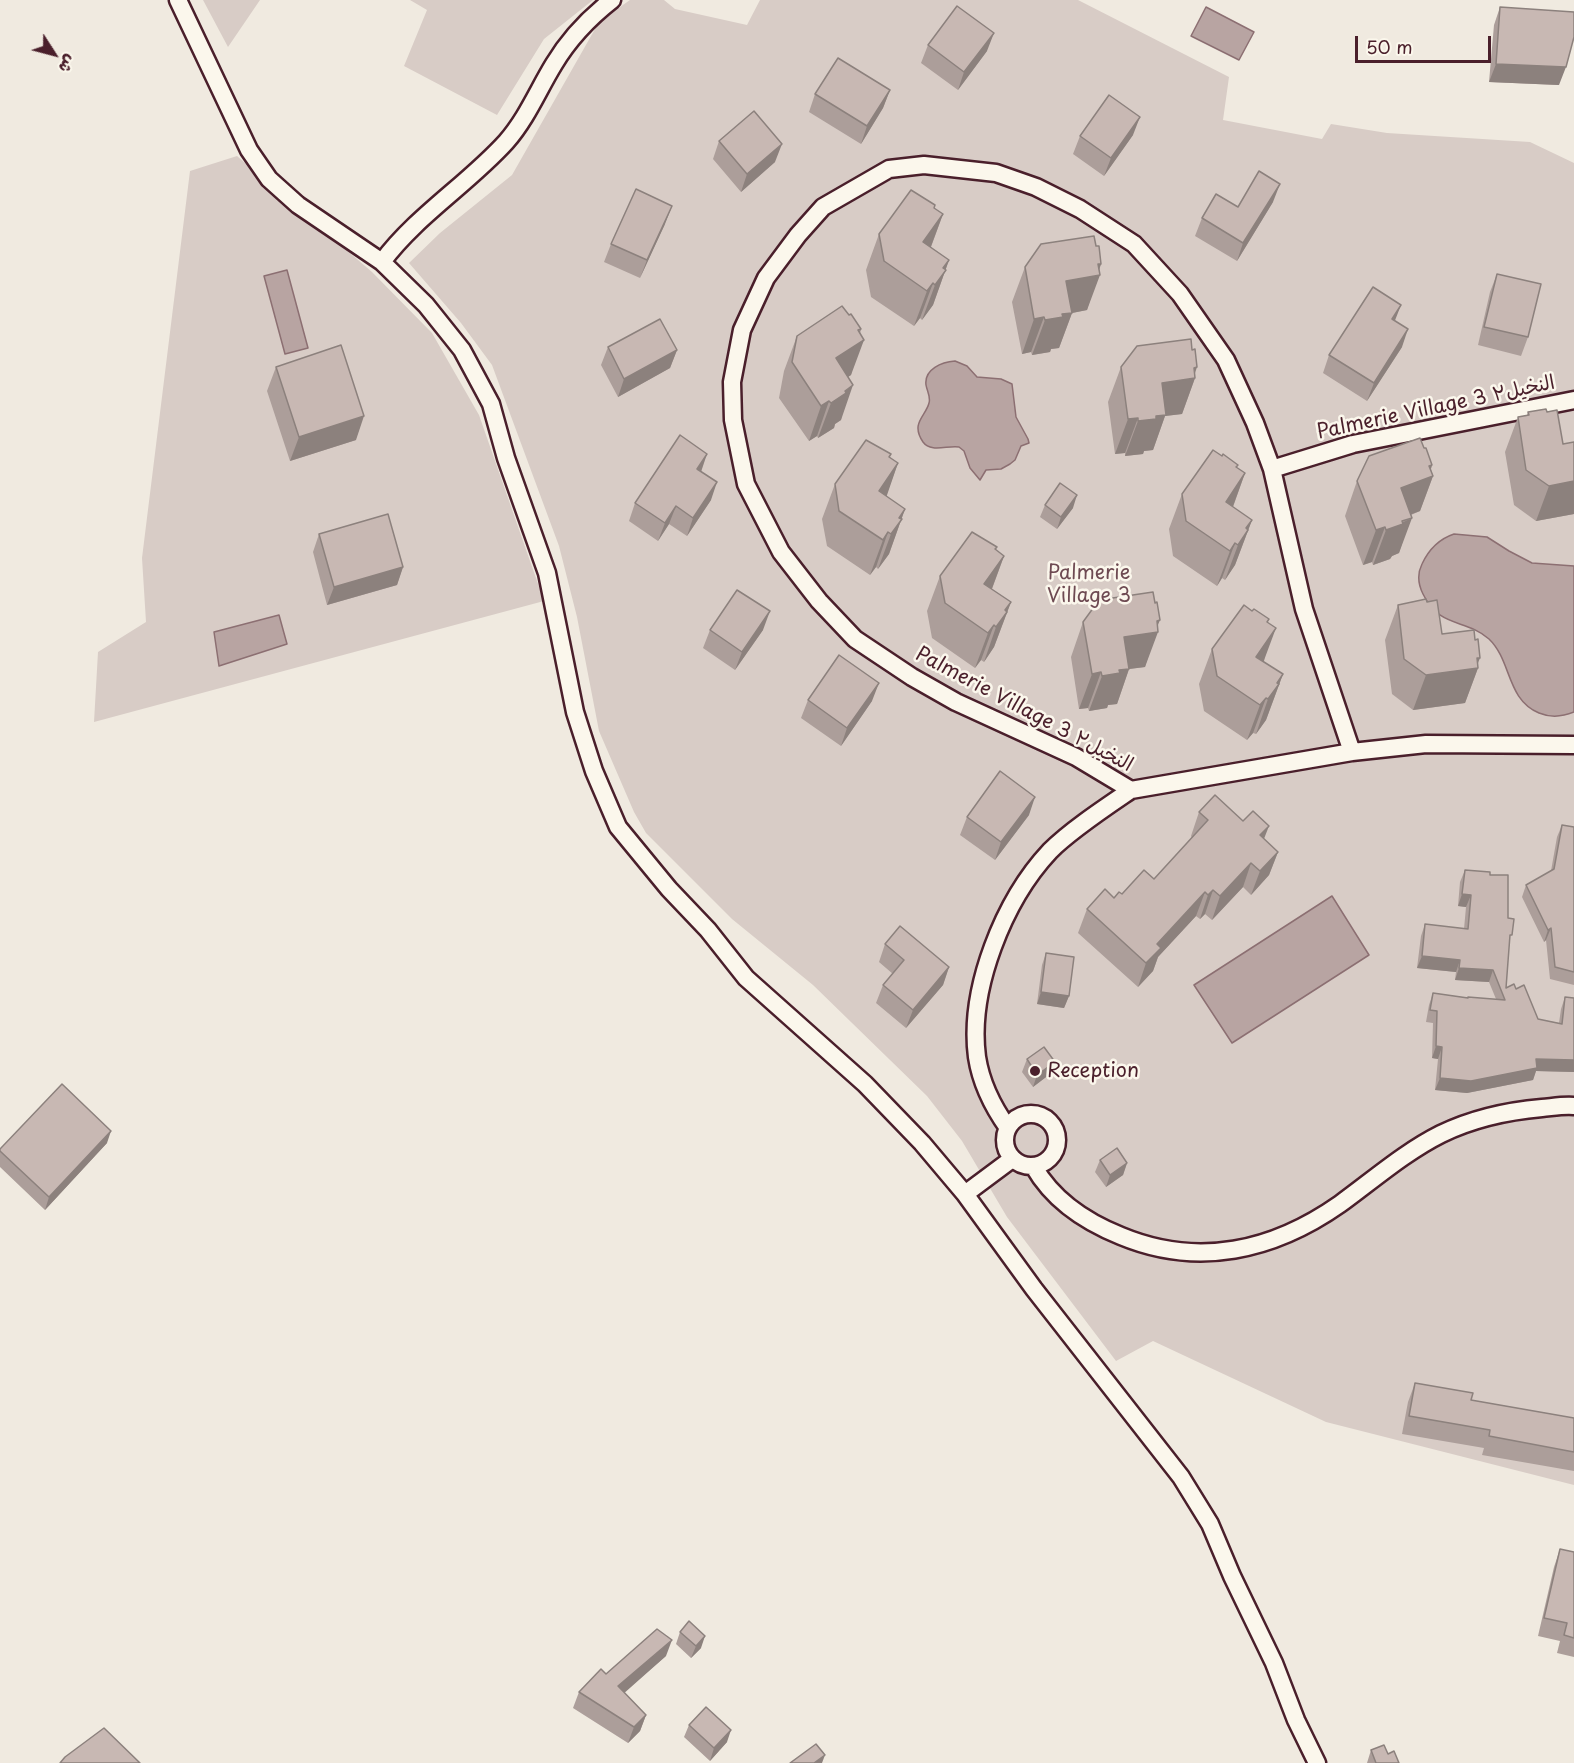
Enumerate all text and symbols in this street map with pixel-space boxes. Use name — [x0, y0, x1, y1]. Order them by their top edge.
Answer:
north arrow — [24, 24, 84, 84]
scale bar — [1358, 24, 1494, 62]
text: 50 m — [1366, 33, 1413, 60]
text: ش — [54, 50, 83, 79]
street label: Palmerie Village 3 النخيل٣ — [1315, 371, 1557, 445]
park label: Palmerie Village 3 — [1047, 561, 1131, 608]
street label: Palmerie Village 3 النخيل٣ — [911, 642, 1137, 778]
place label: Reception — [1047, 1059, 1139, 1083]
marker: Reception — [1028, 1064, 1042, 1078]

